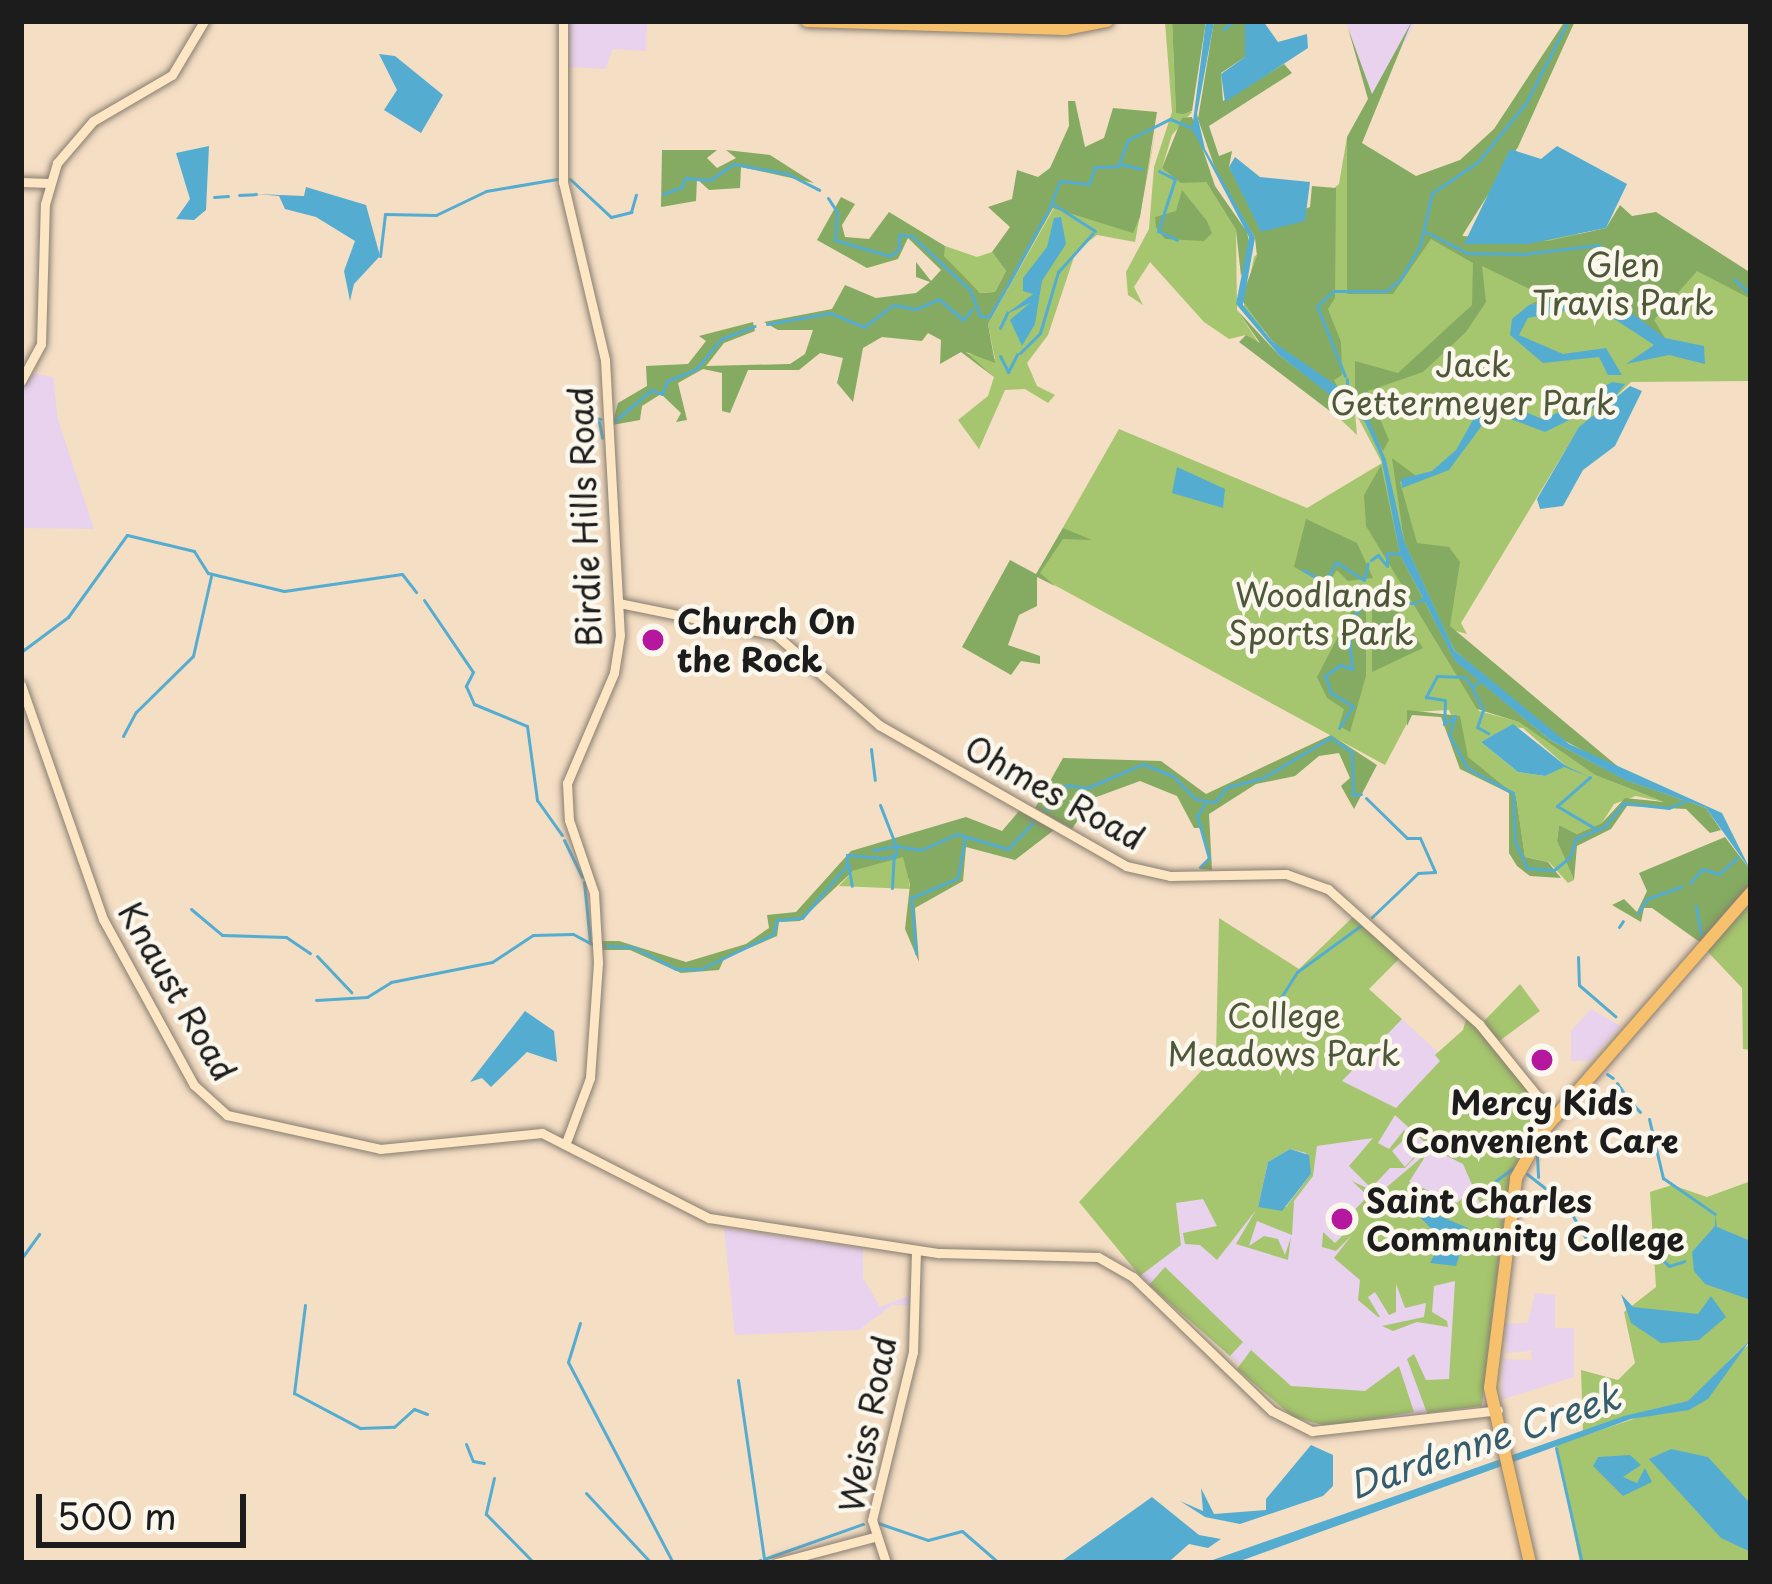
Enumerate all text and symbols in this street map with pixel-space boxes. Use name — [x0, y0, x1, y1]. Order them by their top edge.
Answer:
park label: Glen Travis Park — [1533, 244, 1713, 322]
park label: Jack Gettermeyer Park — [1330, 344, 1616, 422]
street label: Birdie Hills Road — [560, 386, 608, 648]
park label: Woodlands Sports Park — [1228, 574, 1414, 652]
place label: Church On the Rock — [677, 601, 855, 679]
marker: Church On the Rock — [640, 627, 666, 653]
street label: Ohmes Road — [959, 727, 1151, 857]
street label: Knaust Road — [111, 894, 245, 1088]
park label: College Meadows Park — [1168, 995, 1400, 1073]
marker: Mercy Kids Convenient Care — [1526, 1044, 1558, 1076]
place label: Mercy Kids Convenient Care — [1405, 1082, 1679, 1160]
place label: Saint Charles Community College — [1366, 1180, 1687, 1258]
marker: Saint Charles Community College — [1329, 1206, 1355, 1232]
street label: Weiss Road — [830, 1332, 904, 1516]
water label: Dardenne Creek — [1343, 1373, 1625, 1507]
scale bar — [42, 1470, 252, 1544]
text: 500 m — [57, 1488, 177, 1542]

